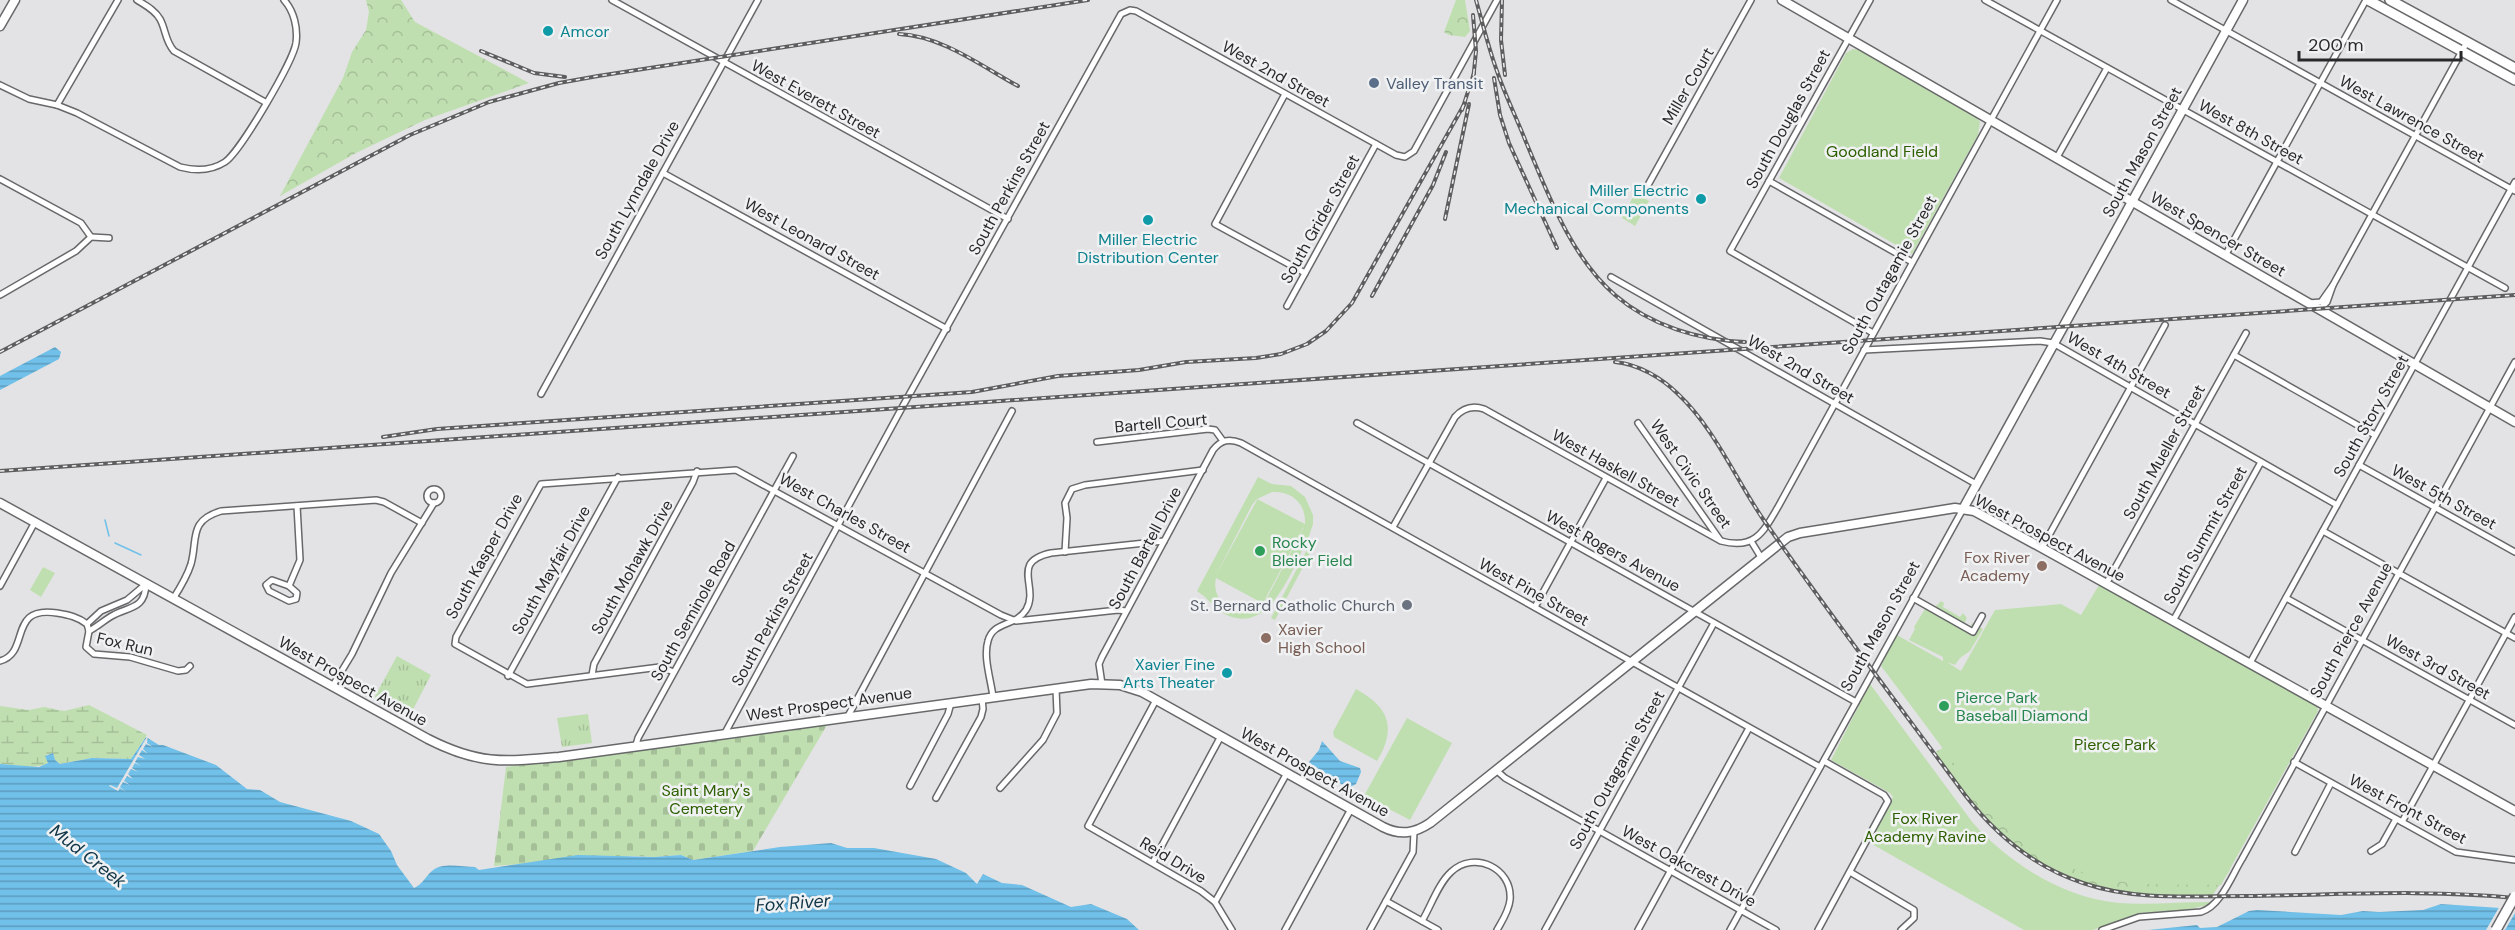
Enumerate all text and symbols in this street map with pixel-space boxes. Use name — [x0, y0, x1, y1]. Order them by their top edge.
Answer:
place label: Amcor — [560, 21, 610, 42]
marker: Amcor — [541, 24, 555, 38]
scale bar — [2299, 24, 2461, 62]
text: 200 m — [2308, 33, 2364, 57]
street label: West 2nd Street — [1218, 36, 1334, 112]
street label: Miller Court — [1657, 43, 1719, 129]
street label: South Douglas Street — [1741, 46, 1835, 192]
street label: West Everett Street — [748, 55, 884, 143]
street label: West Lawrence Street — [2336, 70, 2488, 168]
place label: Valley Transit — [1386, 73, 1484, 94]
marker: Valley Transit — [1367, 76, 1381, 90]
street label: South Mason Street — [2097, 83, 2187, 221]
street label: West 8th Street — [2195, 95, 2307, 169]
street label: South Lynndale Drive — [590, 117, 684, 263]
street label: South Perkins Street — [963, 117, 1055, 259]
park label: Goodland Field — [1826, 141, 1938, 162]
street label: South Grider Street — [1276, 151, 1364, 287]
place label: Miller Electric Mechanical Components — [1504, 180, 1689, 219]
street label: West Spencer Street — [2146, 187, 2290, 281]
marker: Miller Electric Mechanical Components — [1694, 192, 1708, 206]
street label: South Outagamie Street — [1837, 192, 1941, 358]
street label: West Leonard Street — [741, 193, 883, 285]
marker: Miller Electric Distribution Center — [1141, 213, 1155, 227]
place label: Miller Electric Distribution Center — [1077, 229, 1219, 268]
street label: West 4th Street — [2063, 327, 2175, 403]
street label: West 2nd Street — [1744, 330, 1858, 408]
street label: South Story Street — [2329, 351, 2413, 481]
street label: South Mueller Street — [2118, 381, 2210, 523]
street label: Bartell Court — [1114, 408, 1208, 438]
street label: West Civic Street — [1646, 415, 1736, 533]
street label: West Haskell Street — [1548, 424, 1684, 512]
street label: West 5th Street — [2388, 460, 2500, 534]
street label: South Summit Street — [2158, 462, 2252, 608]
street label: West Charles Street — [775, 468, 915, 558]
street label: South Bartell Drive — [1104, 483, 1186, 613]
street label: South Kasper Drive — [441, 489, 527, 623]
street label: West Prospect Avenue — [1971, 489, 2129, 587]
street label: South Mohawk Drive — [586, 496, 678, 638]
street label: South Mayfair Drive — [507, 502, 595, 638]
street label: West Rogers Avenue — [1542, 505, 1684, 597]
place label: Rocky Bleier Field — [1272, 532, 1353, 571]
street label: South Seminole Road — [646, 537, 740, 685]
marker: Rocky Bleier Field — [1253, 544, 1267, 558]
place label: Fox River Academy — [1960, 547, 2030, 586]
street label: South Perkins Street — [726, 548, 818, 690]
street label: West Pine Street — [1475, 553, 1593, 631]
street label: South Mason Street — [1835, 557, 1925, 695]
street label: South Pierce Avenue — [2305, 558, 2397, 702]
marker: Fox River Academy — [2035, 559, 2049, 573]
place label: St. Bernard Catholic Church — [1190, 595, 1395, 616]
marker: St. Bernard Catholic Church — [1400, 598, 1414, 612]
place label: Xavier High School — [1278, 619, 1365, 658]
street label: Fox Run — [95, 627, 155, 661]
street label: West 3rd Street — [2382, 630, 2494, 704]
street label: West Prospect Avenue — [275, 631, 431, 731]
marker: Xavier High School — [1259, 631, 1273, 645]
place label: Xavier Fine Arts Theater — [1123, 654, 1215, 693]
marker: Xavier Fine Arts Theater — [1220, 666, 1234, 680]
street label: West Prospect Avenue — [745, 682, 913, 726]
street label: South Outagamie Street — [1565, 687, 1669, 853]
place label: Pierce Park Baseball Diamond — [1956, 687, 2088, 726]
marker: Pierce Park Baseball Diamond — [1937, 699, 1951, 713]
street label: West Prospect Avenue — [1237, 722, 1393, 822]
park label: Pierce Park — [2074, 734, 2156, 755]
street label: West Front Street — [2345, 769, 2471, 849]
park label: Saint Mary's Cemetery — [661, 780, 751, 819]
park label: Fox River Academy Ravine — [1864, 808, 1986, 847]
water label: Mud Creek — [45, 819, 132, 894]
street label: West Oakcrest Drive — [1618, 820, 1760, 912]
street label: Reid Drive — [1136, 832, 1210, 888]
water label: Fox River — [755, 888, 832, 918]

